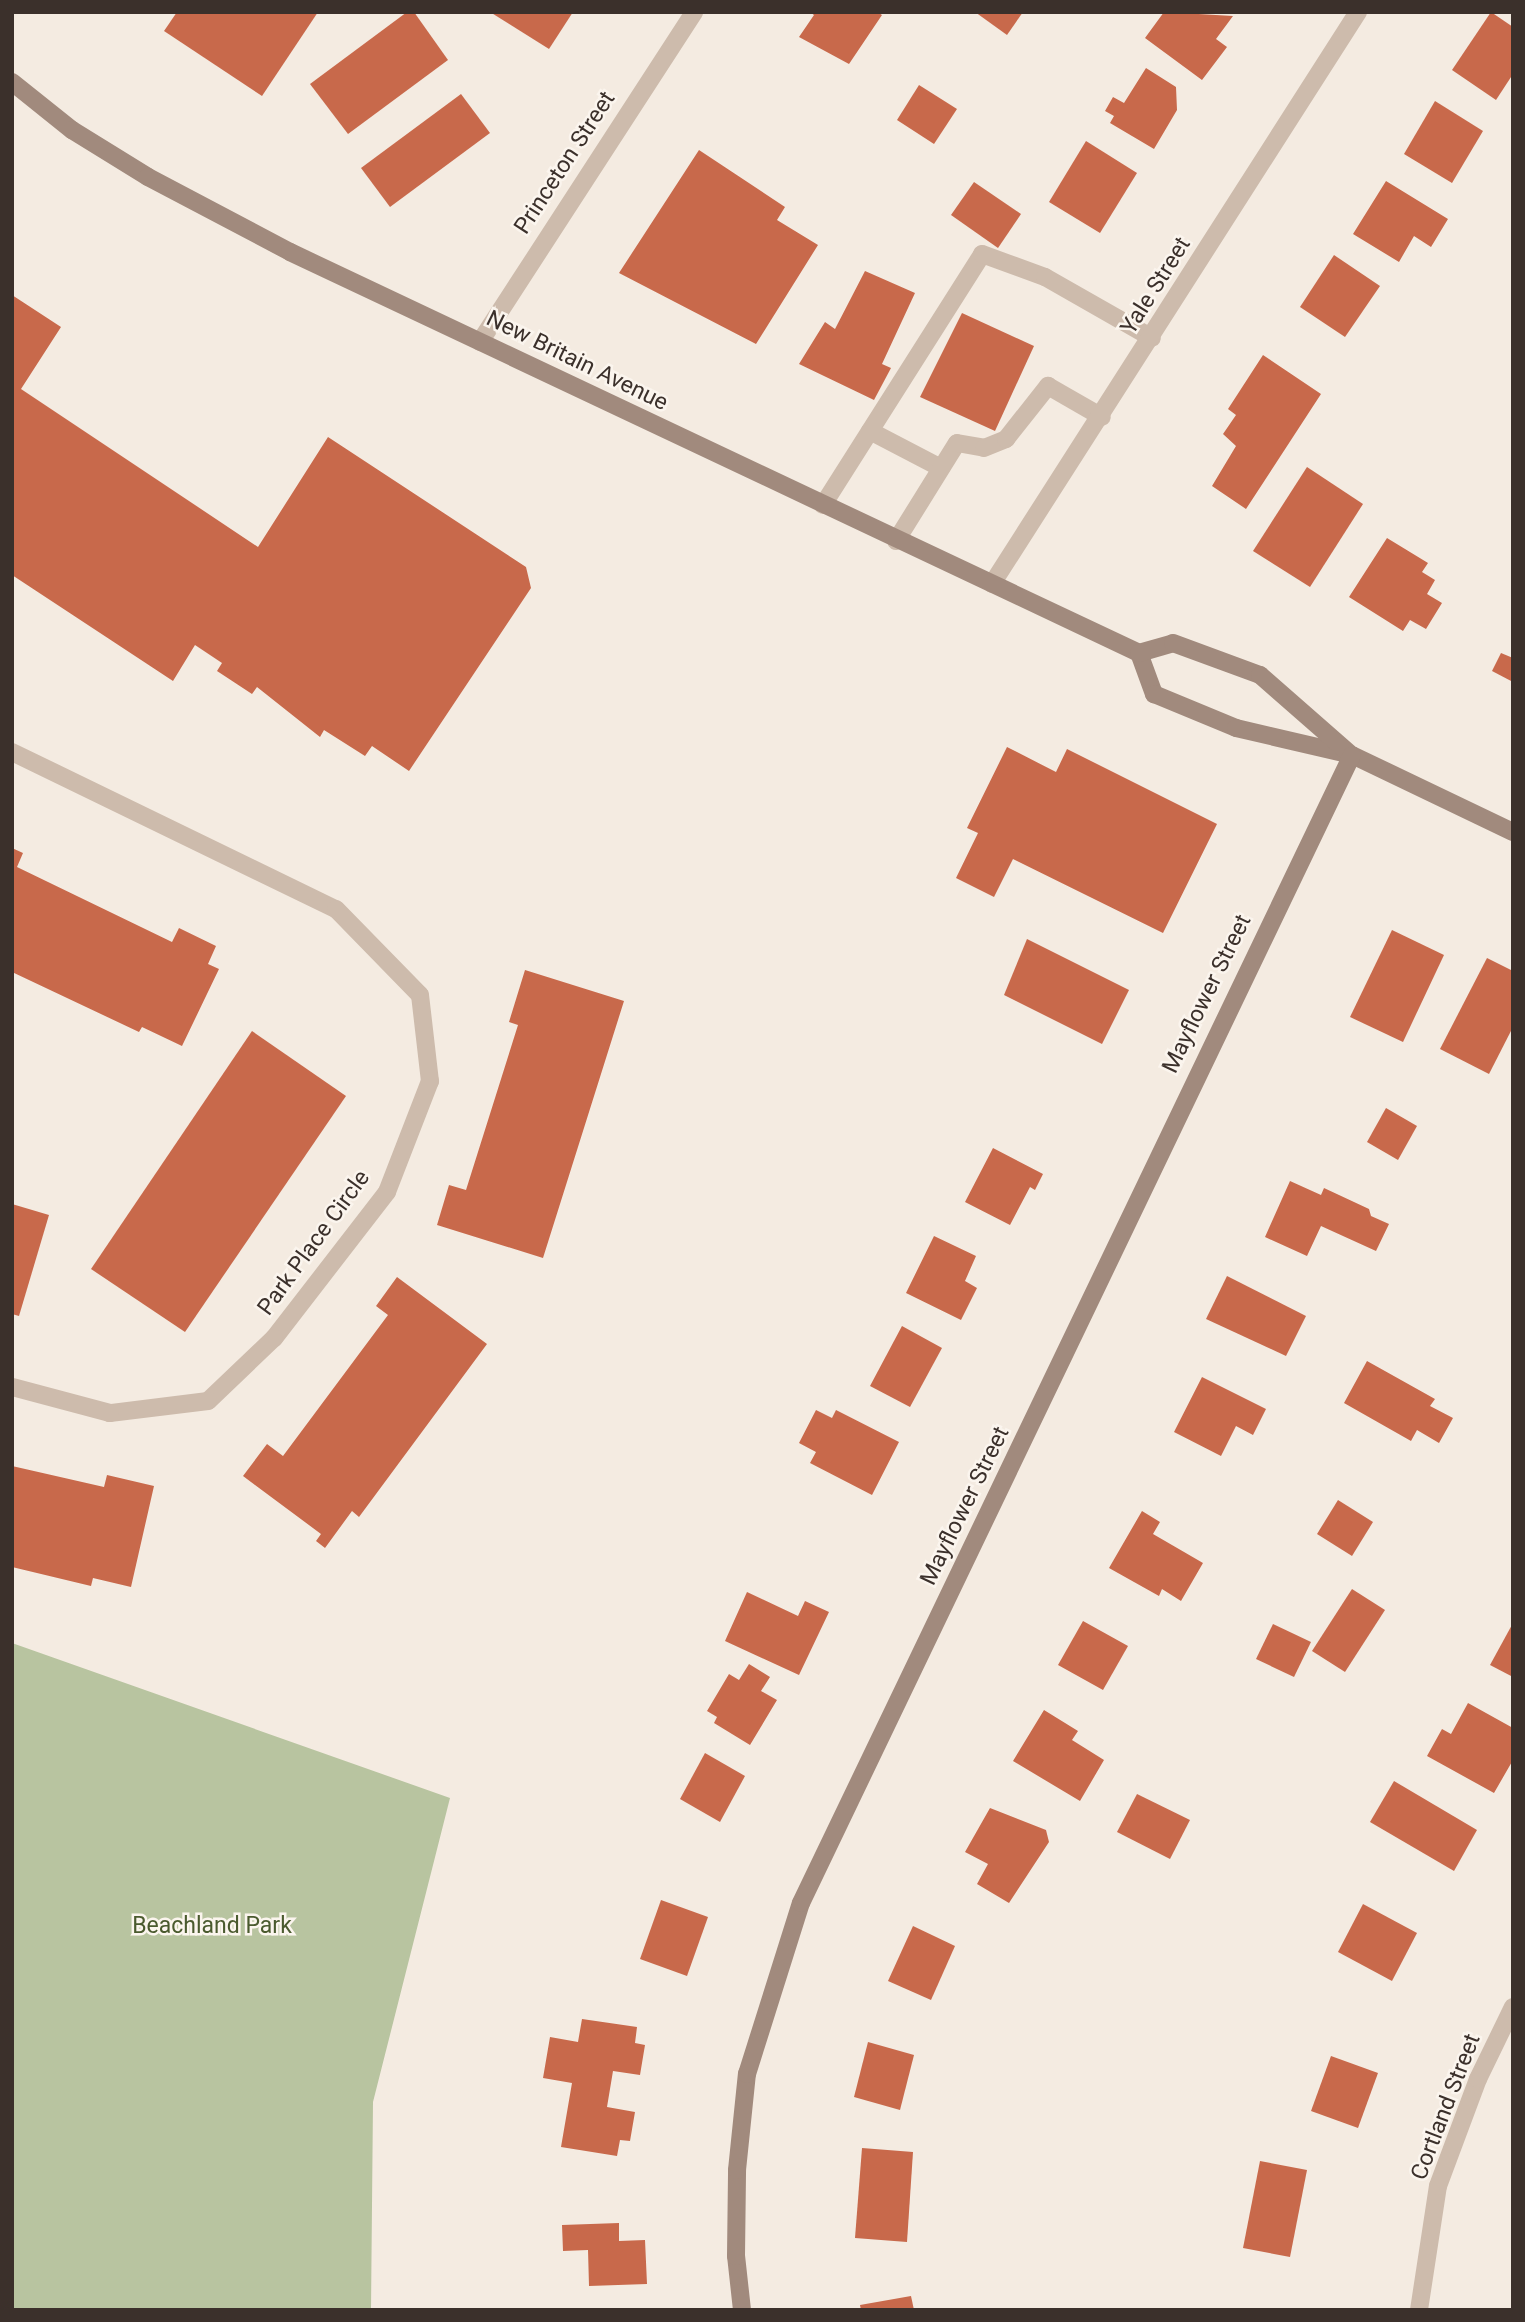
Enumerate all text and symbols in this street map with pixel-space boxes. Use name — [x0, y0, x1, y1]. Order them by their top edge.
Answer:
street label: Princeton Street — [509, 87, 621, 239]
street label: Yale Street — [1115, 232, 1197, 340]
street label: New Britain Avenue — [482, 305, 672, 417]
street label: Mayflower Street — [1157, 910, 1257, 1078]
street label: Park Place Circle — [252, 1165, 376, 1321]
street label: Mayflower Street — [915, 1422, 1015, 1590]
park label: Beachland Park — [132, 1912, 292, 1940]
street label: Cortland Street — [1405, 2030, 1487, 2184]

